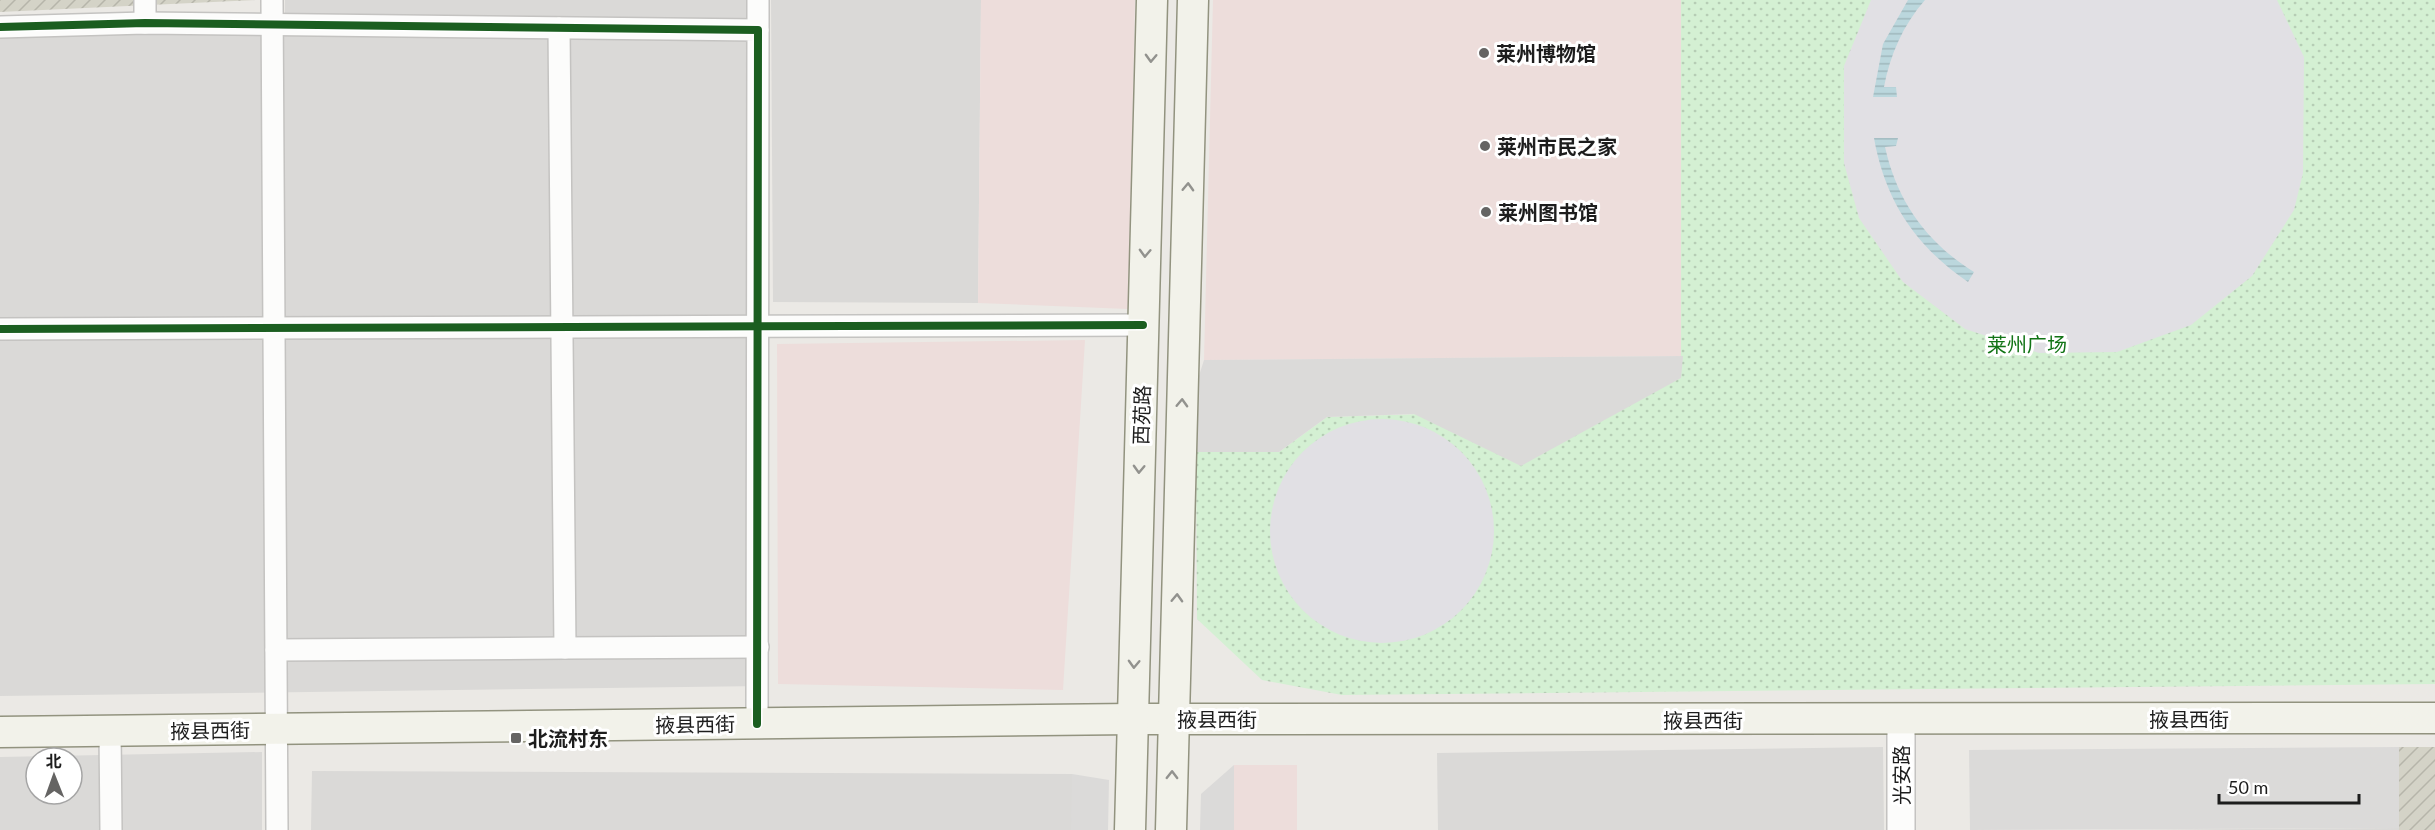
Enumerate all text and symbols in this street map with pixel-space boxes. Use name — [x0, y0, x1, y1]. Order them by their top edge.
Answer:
place label: 莱州博物馆 — [1496, 41, 1596, 65]
marker: 莱州博物馆 — [1477, 46, 1491, 60]
one-way arrow — [1144, 54, 1157, 63]
place label: 莱州市民之家 — [1497, 134, 1617, 158]
marker: 莱州市民之家 — [1478, 139, 1492, 153]
one-way arrow — [1182, 182, 1194, 191]
place label: 莱州图书馆 — [1498, 200, 1598, 224]
marker: 莱州图书馆 — [1479, 205, 1493, 219]
one-way arrow — [1139, 249, 1152, 258]
park label: 莱州广场 — [1987, 332, 2067, 356]
street label: 西苑路 — [1128, 385, 1154, 445]
one-way arrow — [1176, 398, 1189, 407]
one-way arrow — [1133, 465, 1146, 474]
one-way arrow — [1171, 593, 1183, 602]
one-way arrow — [1128, 660, 1140, 669]
street label: 掖县西街 — [1177, 707, 1257, 731]
street label: 掖县西街 — [2149, 707, 2229, 731]
street label: 掖县西街 — [1663, 708, 1743, 732]
street label: 掖县西街 — [655, 711, 735, 737]
street label: 掖县西街 — [170, 717, 250, 743]
place label: 北流村东 — [528, 726, 608, 750]
marker: 北流村东 — [509, 731, 523, 745]
street label: 光安路 — [1889, 745, 1913, 805]
north arrow — [24, 746, 84, 806]
text: 北 — [46, 751, 62, 770]
scale bar — [2219, 767, 2358, 805]
one-way arrow — [1166, 770, 1179, 779]
text: 50 m — [2228, 776, 2268, 798]

